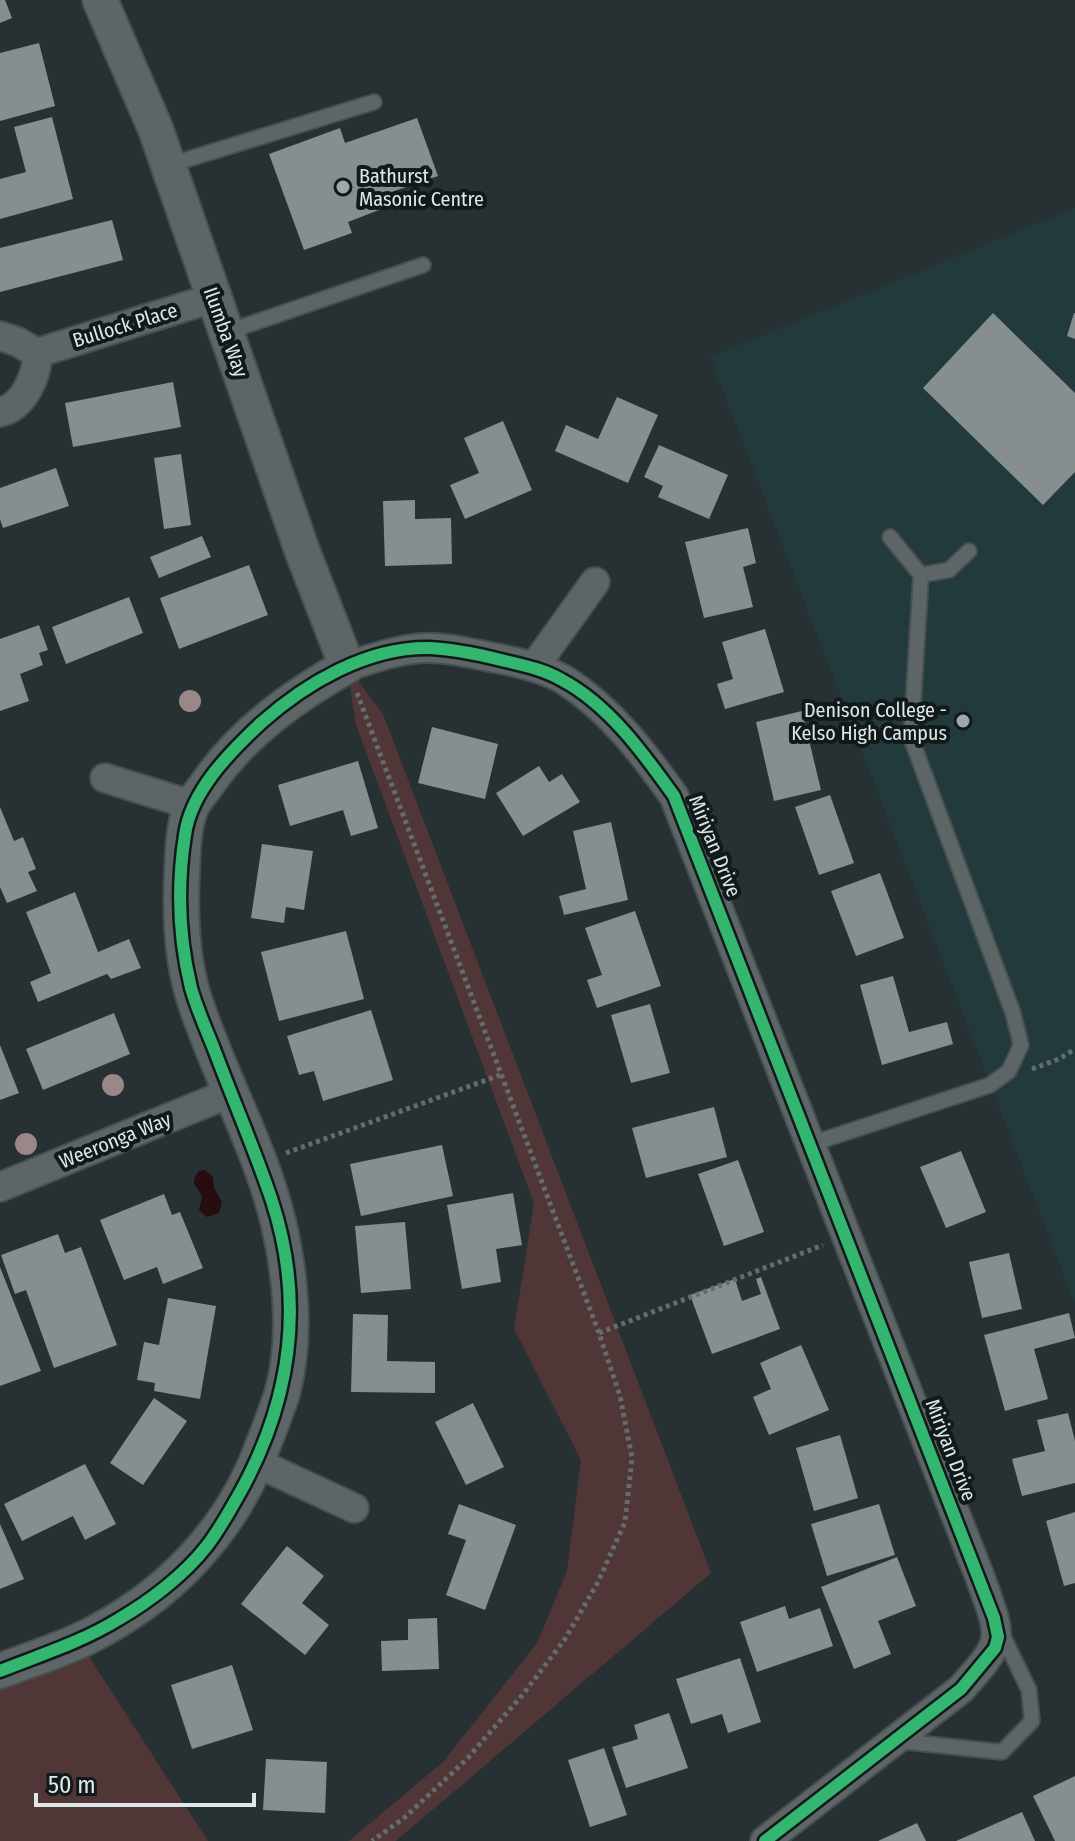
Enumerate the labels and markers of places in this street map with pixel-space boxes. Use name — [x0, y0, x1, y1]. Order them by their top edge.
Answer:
place label: Bathurst Masonic Centre — [359, 164, 484, 211]
marker: Bathurst Masonic Centre — [334, 178, 352, 196]
place label: Denison College - Kelso High Campus — [791, 698, 947, 745]
marker: Denison College - Kelso High Campus — [954, 712, 972, 730]

